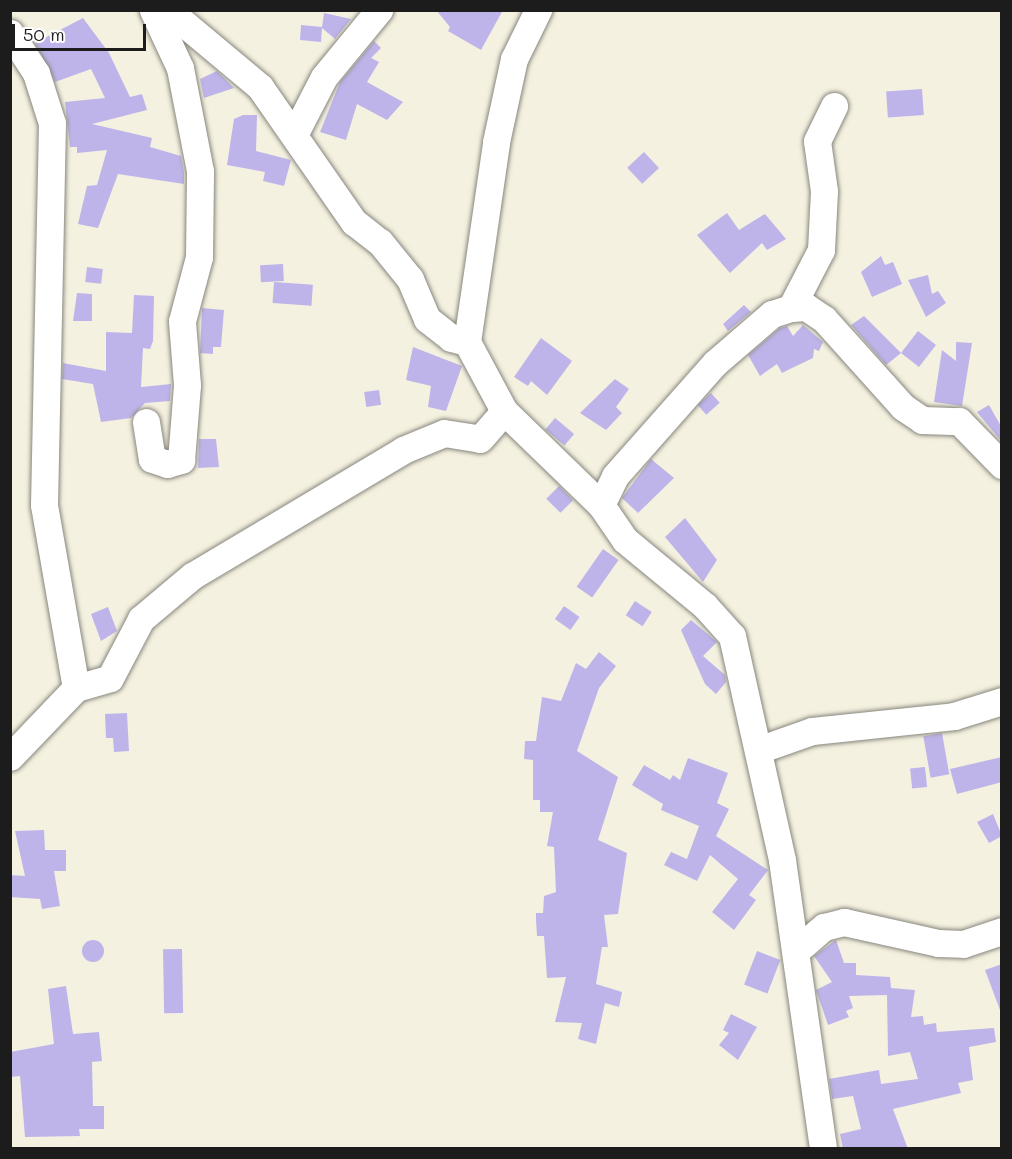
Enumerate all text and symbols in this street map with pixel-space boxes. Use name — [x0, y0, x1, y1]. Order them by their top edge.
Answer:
scale bar — [15, 12, 148, 50]
text: 50 m — [23, 22, 65, 46]

